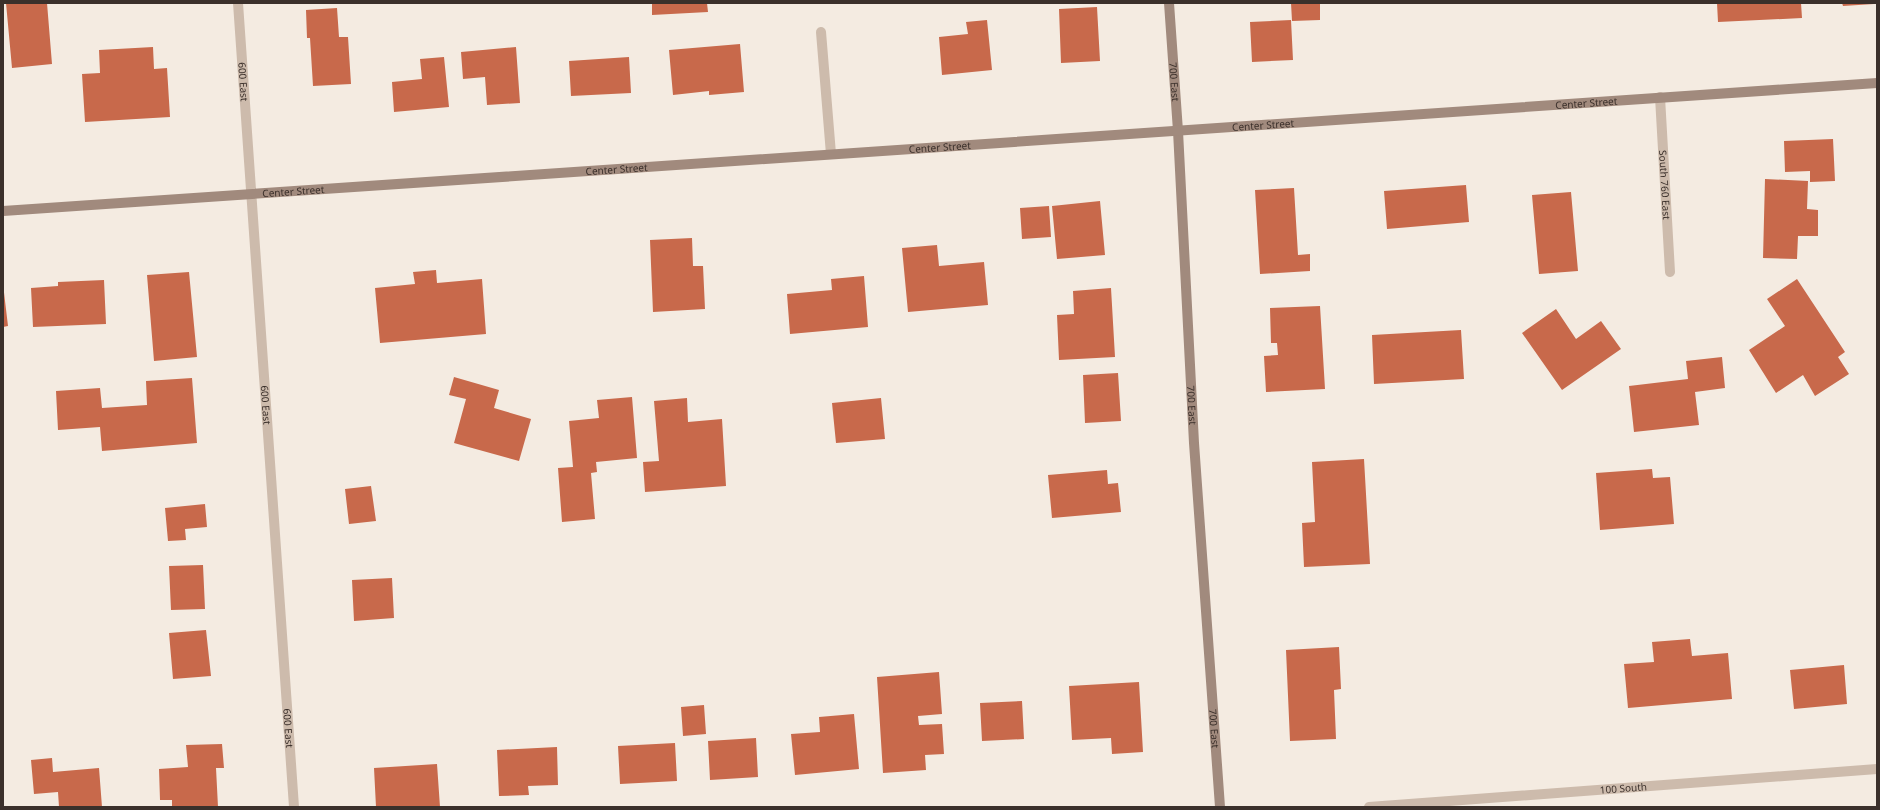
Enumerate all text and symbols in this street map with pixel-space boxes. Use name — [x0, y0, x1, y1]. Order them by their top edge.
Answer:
street label: 600 East — [235, 62, 252, 102]
street label: 700 East — [1166, 62, 1183, 102]
street label: Center Street — [1555, 94, 1618, 112]
street label: Center Street — [1232, 116, 1295, 134]
street label: Center Street — [908, 138, 972, 156]
street label: South 760 East — [1656, 150, 1674, 220]
street label: Center Street — [585, 160, 648, 178]
street label: Center Street — [262, 182, 325, 200]
street label: 600 East — [258, 385, 274, 426]
street label: 700 East — [1184, 385, 1200, 426]
street label: 600 East — [280, 708, 297, 749]
street label: 700 East — [1206, 708, 1223, 749]
street label: 100 South — [1599, 779, 1647, 797]

